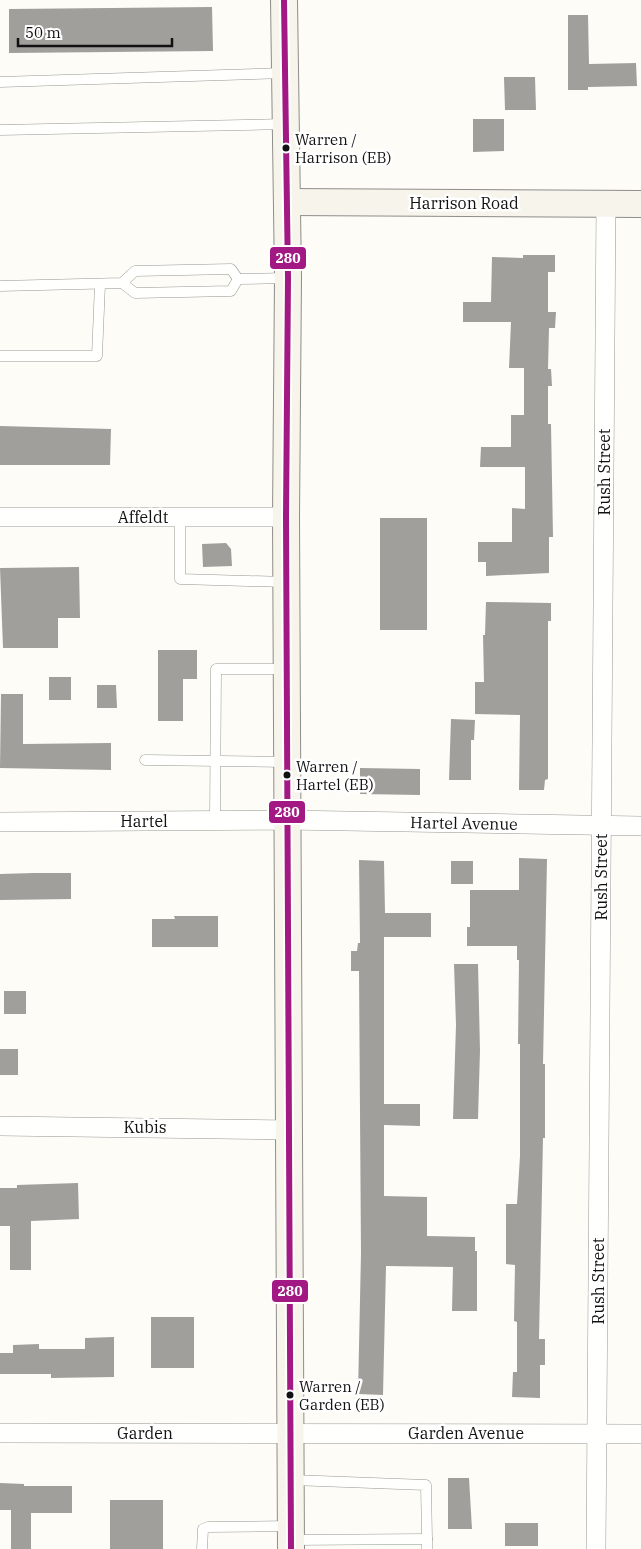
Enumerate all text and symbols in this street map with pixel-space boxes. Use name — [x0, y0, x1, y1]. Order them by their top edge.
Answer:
scale bar — [18, 15, 171, 47]
text: 50 m — [25, 23, 61, 42]
place label: Warren / Harrison (EB) — [295, 130, 391, 167]
marker: Warren / Harrison (EB) — [281, 143, 291, 153]
street label: Harrison Road — [409, 193, 519, 213]
line badge: 280 — [269, 246, 307, 270]
text: 280 — [275, 249, 301, 267]
street label: Rush Street — [594, 428, 614, 516]
street label: Affeldt — [118, 507, 169, 527]
place label: Warren / Hartel (EB) — [296, 757, 374, 794]
marker: Warren / Hartel (EB) — [282, 770, 292, 780]
line badge: 280 — [268, 800, 306, 824]
text: 280 — [274, 803, 300, 821]
street label: Hartel — [120, 811, 168, 831]
street label: Hartel Avenue — [410, 812, 518, 834]
street label: Rush Street — [591, 833, 611, 921]
street label: Kubis — [123, 1117, 167, 1137]
street label: Rush Street — [588, 1237, 608, 1325]
line badge: 280 — [271, 1279, 309, 1303]
text: 280 — [277, 1282, 303, 1300]
place label: Warren / Garden (EB) — [299, 1377, 385, 1414]
marker: Warren / Garden (EB) — [285, 1390, 295, 1400]
street label: Garden — [117, 1423, 173, 1443]
street label: Garden Avenue — [408, 1423, 524, 1443]

